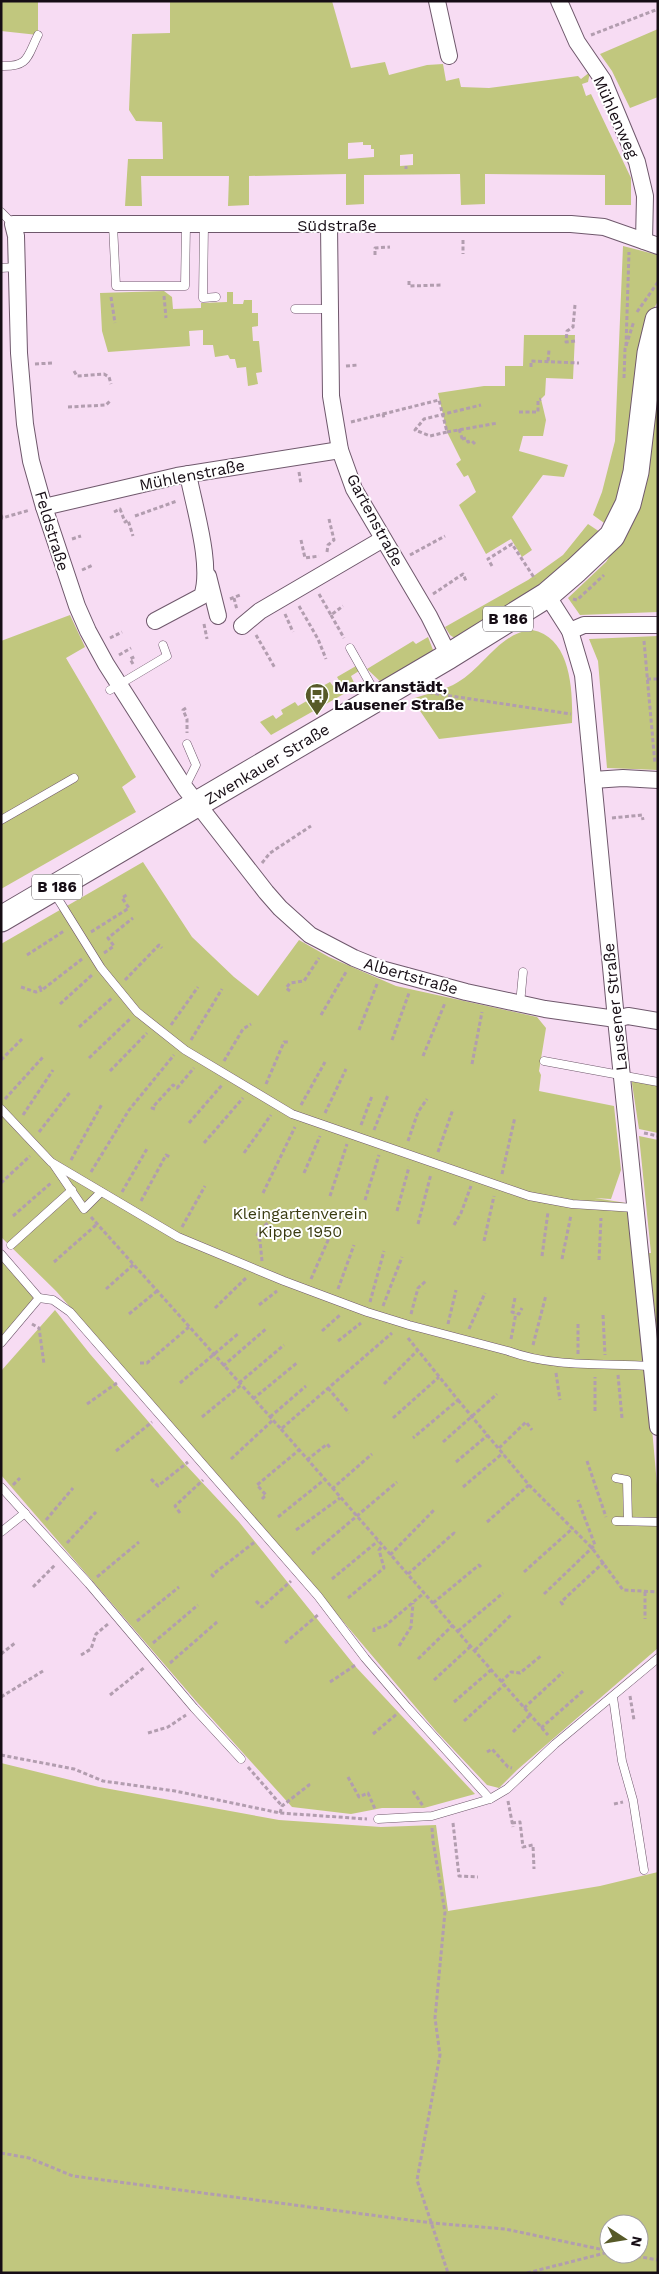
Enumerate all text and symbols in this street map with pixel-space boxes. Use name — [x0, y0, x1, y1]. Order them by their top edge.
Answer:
street label: Mühlenweg — [589, 73, 643, 162]
street label: Südstraße — [297, 216, 377, 235]
street label: Mühlenstraße — [138, 455, 246, 495]
street label: Gartenstraße — [343, 470, 407, 570]
street label: Feldstraße — [31, 489, 73, 573]
road number: B 186 — [483, 606, 533, 632]
place label: Markranstädt, Lausener Straße — [334, 677, 464, 714]
bus stop icon: Markranstädt, Lausener Straße — [304, 682, 330, 716]
street label: Zwenkauer Straße — [201, 719, 333, 809]
road number: B 186 — [32, 874, 82, 900]
street label: Lausener Straße — [599, 942, 631, 1072]
street label: Albertstraße — [362, 953, 460, 999]
park label: Kleingartenverein Kippe 1950 — [232, 1204, 368, 1241]
north arrow — [599, 2214, 649, 2264]
text: N — [628, 2235, 646, 2248]

